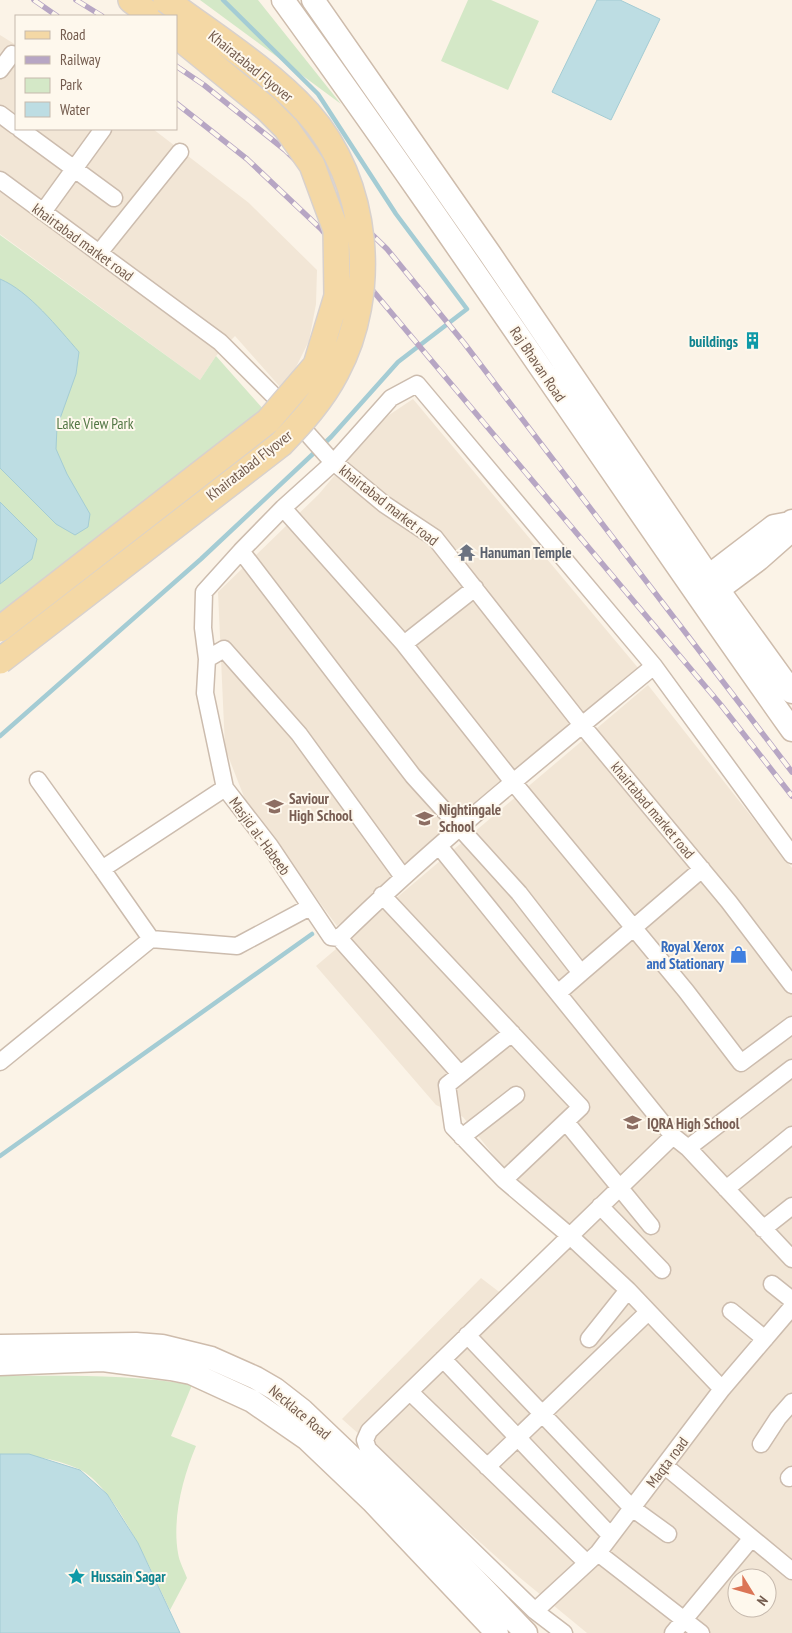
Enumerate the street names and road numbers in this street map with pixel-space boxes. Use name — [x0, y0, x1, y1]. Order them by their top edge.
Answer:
street label: Khairatabad Flyover — [205, 26, 298, 106]
street label: khairtabad market road — [29, 199, 137, 285]
street label: Raj Bhavan Road — [506, 323, 570, 405]
street label: Khairatabad Flyover — [202, 425, 296, 504]
street label: khairtabad market road — [336, 460, 442, 550]
street label: khairtabad market road — [607, 758, 699, 862]
street label: Masjid al- Habeeb — [225, 793, 295, 879]
street label: Necklace Road — [265, 1381, 335, 1443]
street label: Maqta road — [642, 1433, 692, 1491]

